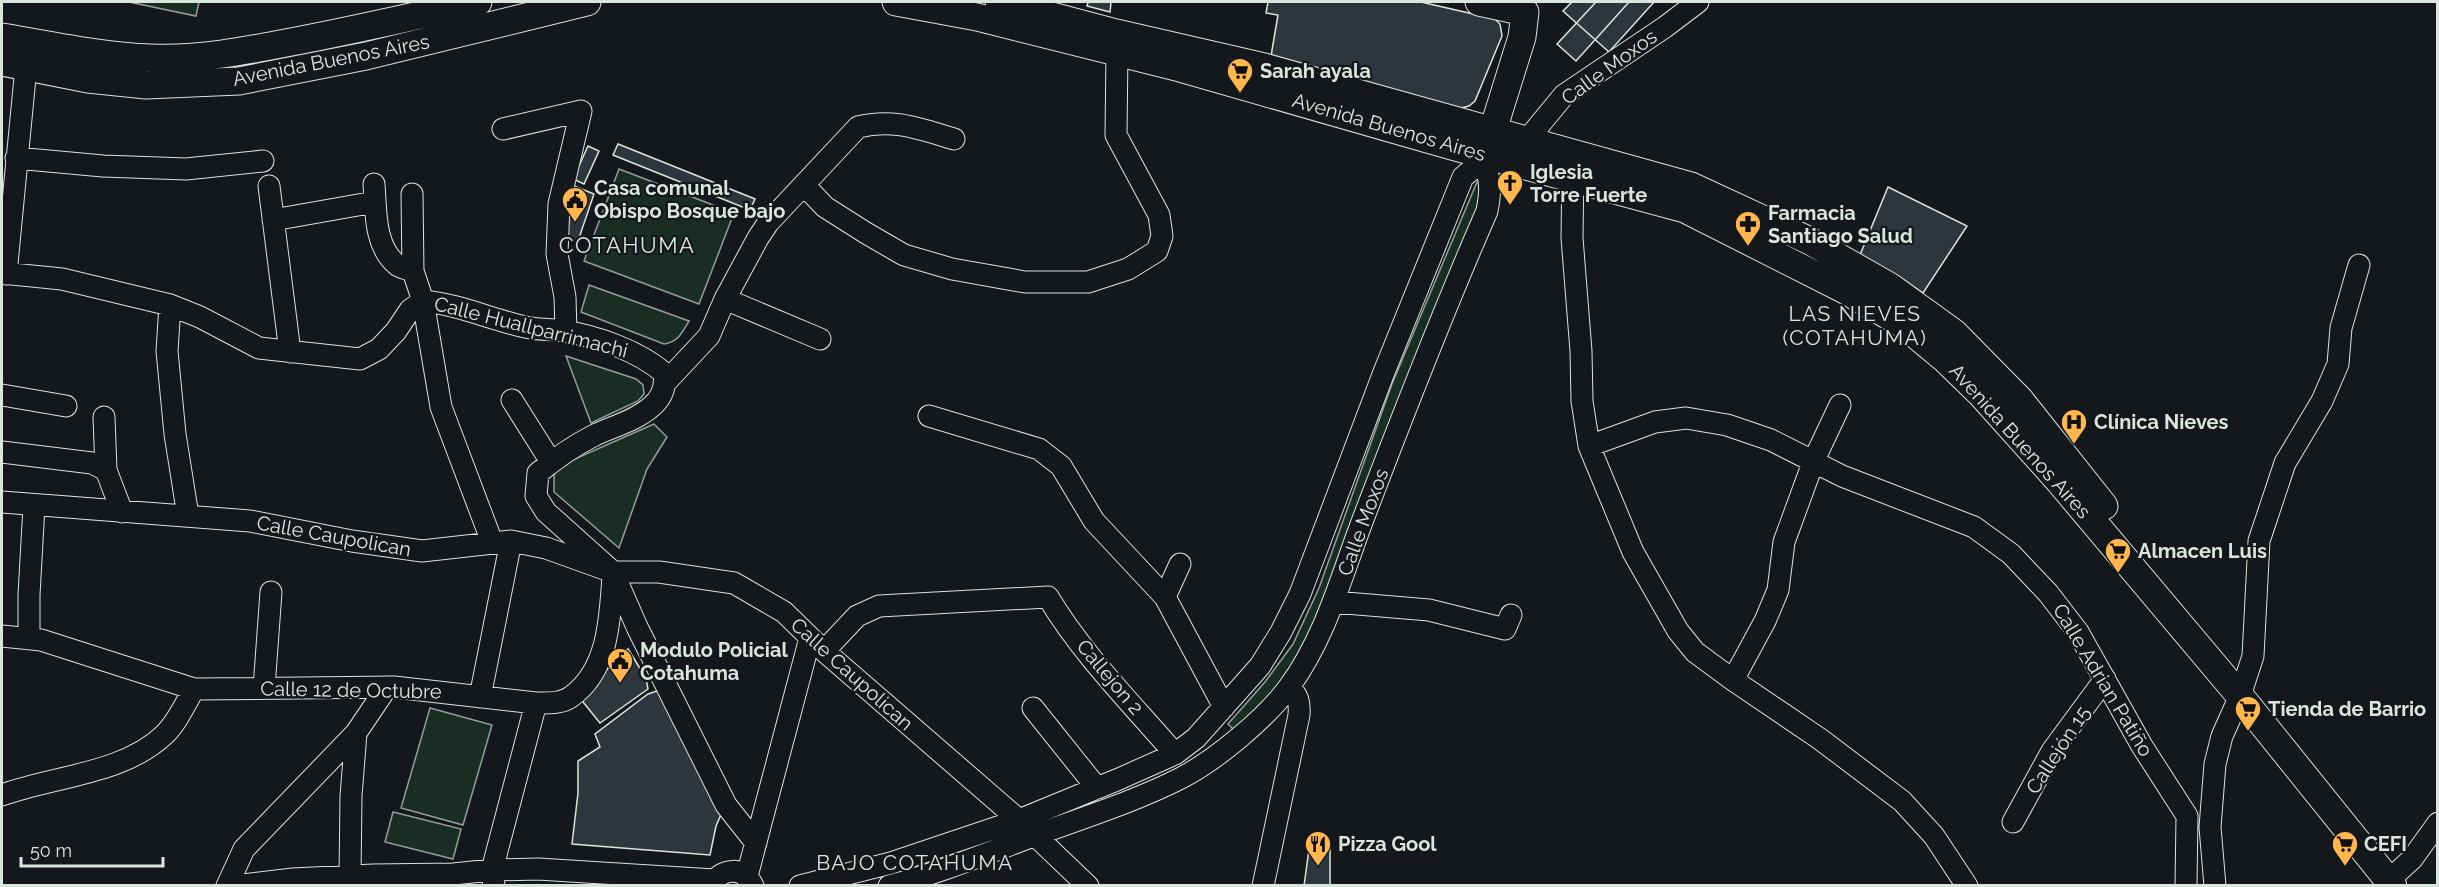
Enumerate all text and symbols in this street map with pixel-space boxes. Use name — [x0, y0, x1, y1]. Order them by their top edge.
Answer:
street label: Calle Moxos — [1557, 24, 1661, 110]
street label: Avenida Buenos Aires — [231, 29, 431, 91]
supermarket icon: Sarah ayala — [1225, 56, 1255, 94]
place label: Sarah ayala — [1260, 59, 1371, 83]
street label: Avenida Buenos Aires — [1290, 88, 1488, 166]
place label: Iglesia Torre Fuerte — [1530, 160, 1647, 207]
church icon: Iglesia Torre Fuerte — [1495, 168, 1525, 206]
place label: Casa comunal Obispo Bosque bajo — [594, 176, 785, 223]
public building icon: Casa comunal Obispo Bosque bajo — [560, 185, 590, 223]
place label: Farmacia Santiago Salud — [1768, 201, 1913, 248]
pharmacy icon: Farmacia Santiago Salud — [1733, 209, 1763, 247]
district label: COTAHUMA — [559, 232, 695, 258]
street label: Calle Huallparrimachi — [432, 291, 630, 363]
district label: LAS NIEVES (COTAHUMA) — [1783, 301, 1927, 350]
street label: Avenida Buenos Aires — [1944, 359, 2096, 523]
hospital icon: Clínica Nieves — [2059, 407, 2089, 445]
place label: Clínica Nieves — [2094, 410, 2229, 434]
street label: Calle Moxos — [1333, 465, 1393, 579]
street label: Calle Caupolican — [255, 511, 413, 561]
supermarket icon: Almacen Luis — [2103, 536, 2133, 574]
place label: Almacen Luis — [2138, 539, 2267, 563]
street label: Calle Adrian Patiño — [2048, 599, 2158, 761]
street label: Calle Caupolican — [786, 613, 918, 735]
street label: Callejon 2 — [1072, 634, 1148, 720]
place label: Modulo Policial Cotahuma — [640, 638, 788, 685]
public building icon: Modulo Policial Cotahuma — [605, 646, 635, 684]
street label: Calle 12 de Octubre — [260, 676, 442, 704]
supermarket icon: Tienda de Barrio — [2233, 694, 2263, 732]
place label: Tienda de Barrio — [2268, 697, 2426, 721]
street label: Callejón 15 — [2021, 702, 2095, 798]
restaurant icon: Pizza Gool — [1303, 829, 1333, 867]
supermarket icon: CEFI — [2330, 829, 2360, 867]
scale bar — [21, 830, 164, 868]
place label: Pizza Gool — [1338, 832, 1437, 856]
place label: CEFI — [2364, 832, 2407, 856]
text: 50 m — [30, 840, 72, 861]
district label: BAJO COTAHUMA — [816, 850, 1014, 875]

